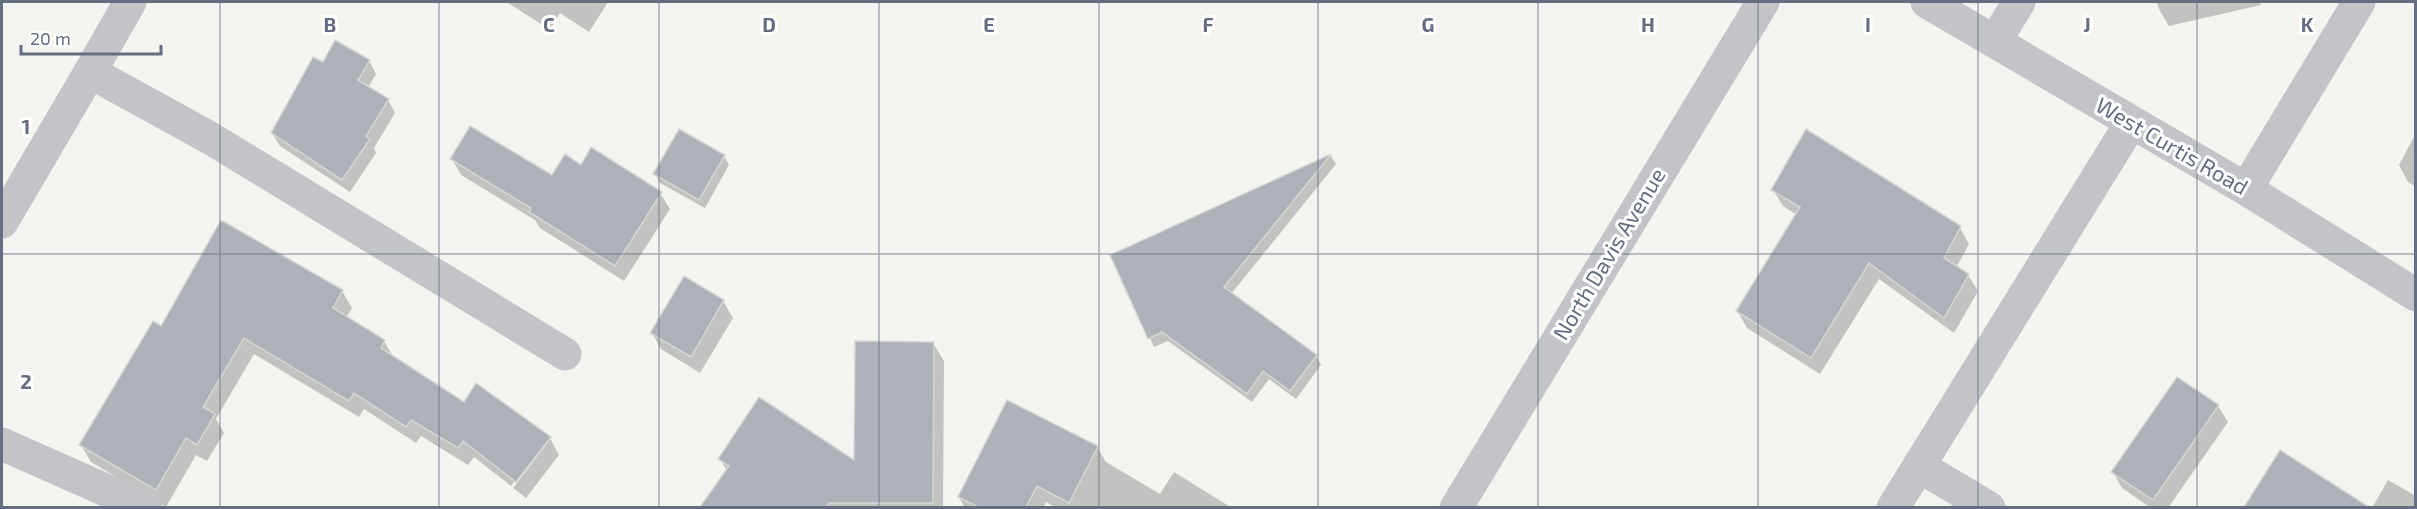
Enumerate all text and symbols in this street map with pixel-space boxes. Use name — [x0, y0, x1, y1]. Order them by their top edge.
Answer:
text: B — [324, 12, 336, 36]
text: C — [543, 12, 555, 36]
text: D — [762, 12, 776, 36]
text: E — [983, 12, 995, 36]
text: F — [1202, 12, 1214, 36]
text: G — [1422, 12, 1434, 36]
text: H — [1641, 12, 1655, 36]
text: I — [1865, 12, 1871, 36]
text: J — [2083, 12, 2091, 36]
text: K — [2301, 12, 2314, 36]
scale bar — [21, 18, 160, 56]
text: 20 m — [30, 27, 71, 49]
street label: West Curtis Road — [2092, 91, 2253, 199]
text: 1 — [22, 114, 30, 138]
street label: North Davis Avenue — [1547, 163, 1670, 344]
text: 2 — [20, 369, 32, 393]

